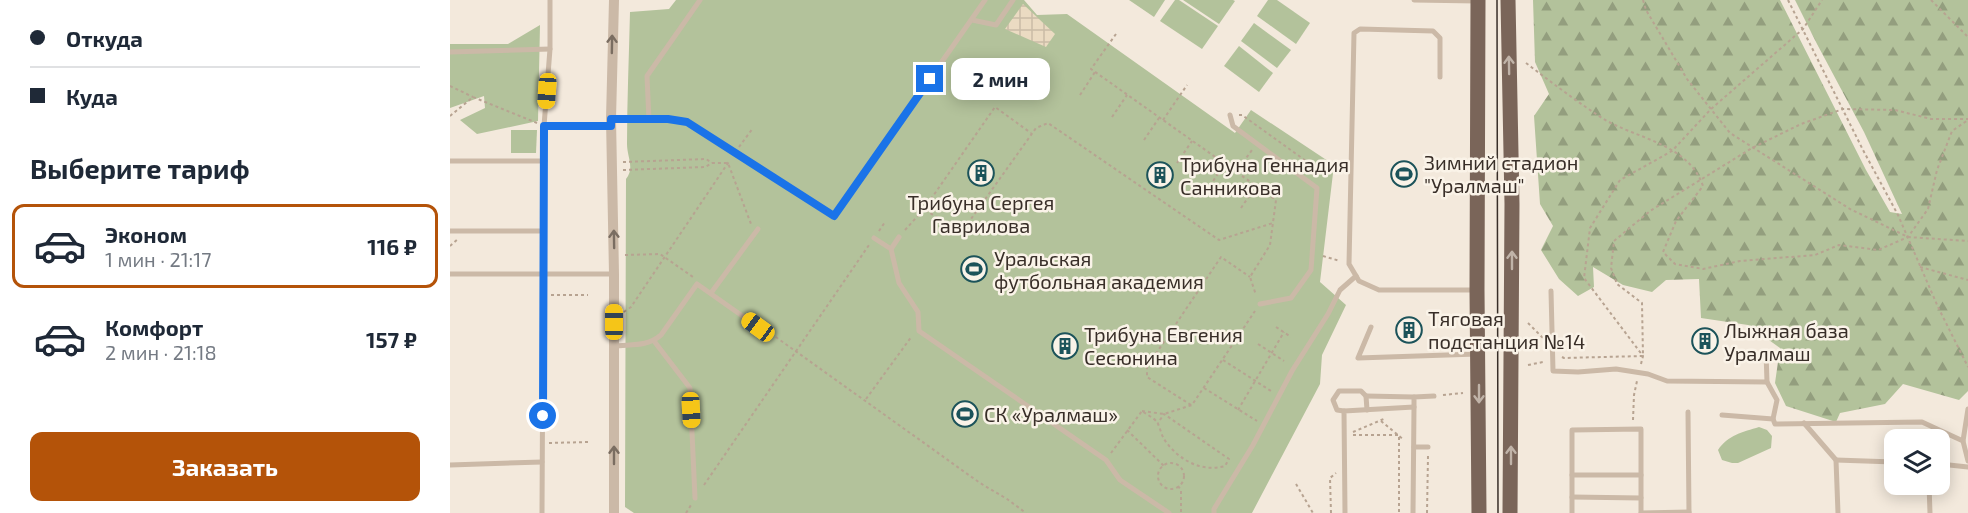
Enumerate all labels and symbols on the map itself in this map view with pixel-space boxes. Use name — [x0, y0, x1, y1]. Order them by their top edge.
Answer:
one-way arrow — [607, 34, 618, 54]
one-way arrow — [1504, 55, 1515, 75]
callout: 2 мин — [951, 58, 1050, 100]
route end — [916, 65, 943, 92]
car — [537, 72, 557, 110]
place label: Зимний стадион "Уралмаш" — [1424, 150, 1579, 197]
place label: Трибуна Геннадия Санникова — [1180, 152, 1349, 199]
building icon: Трибуна Сергея Гаврилова — [966, 158, 996, 188]
sports icon: Зимний стадион "Уралмаш" — [1389, 159, 1419, 189]
building icon: Трибуна Геннадия Санникова — [1145, 160, 1175, 190]
place label: Трибуна Сергея Гаврилова — [908, 190, 1054, 237]
one-way arrow — [608, 229, 619, 249]
place label: Уральская футбольная академия — [994, 246, 1204, 294]
one-way arrow — [1506, 250, 1517, 270]
sports icon: Уральская футбольная академия — [959, 254, 989, 284]
car — [605, 304, 623, 340]
place label: Тяговая подстанция №14 — [1428, 306, 1585, 353]
car — [738, 309, 778, 345]
building icon: Тяговая подстанция №14 — [1394, 315, 1424, 345]
place label: Лыжная база Уралмаш — [1724, 318, 1849, 365]
place label: Трибуна Евгения Сесюнина — [1084, 322, 1243, 369]
building icon: Лыжная база Уралмаш — [1690, 326, 1720, 356]
building icon: Трибуна Евгения Сесюнина — [1050, 331, 1080, 361]
one-way arrow — [1473, 384, 1485, 404]
car — [681, 392, 701, 428]
sports icon: СК «Уралмаш» — [950, 399, 980, 429]
route start — [529, 402, 556, 429]
place label: СК «Уралмаш» — [984, 402, 1118, 426]
one-way arrow — [608, 445, 620, 465]
one-way arrow — [1505, 445, 1517, 465]

